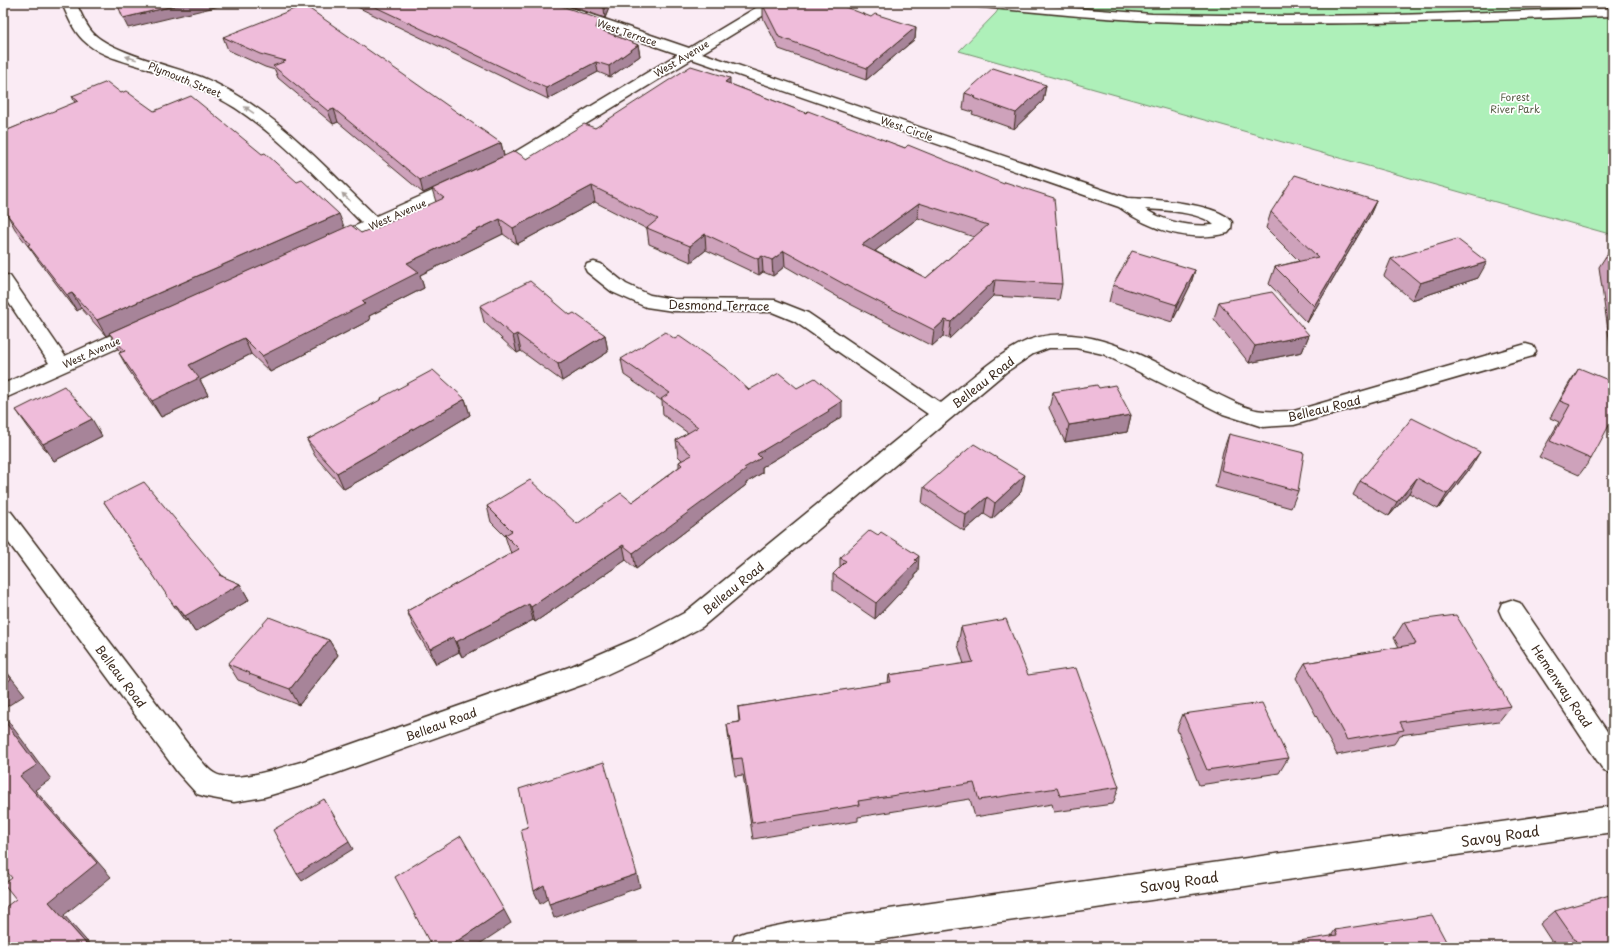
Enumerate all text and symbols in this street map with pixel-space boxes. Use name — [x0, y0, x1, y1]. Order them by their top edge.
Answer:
street label: West Terrace — [595, 15, 659, 49]
street label: West Avenue — [651, 36, 711, 80]
one-way arrow — [125, 55, 137, 61]
street label: Plymouth Street — [146, 58, 224, 101]
park label: Forest River Park — [1490, 89, 1540, 116]
one-way arrow — [244, 106, 254, 114]
street label: West Circle — [879, 112, 936, 144]
one-way arrow — [341, 192, 351, 202]
street label: West Avenue — [366, 195, 428, 233]
street label: Desmond Terrace — [668, 295, 770, 315]
street label: West Avenue — [60, 333, 122, 371]
street label: Belleau Road — [948, 352, 1018, 412]
street label: Belleau Road — [1285, 390, 1363, 426]
street label: Belleau Road — [698, 557, 768, 619]
street label: Belleau Road — [91, 641, 151, 711]
street label: Hemenway Road — [1527, 641, 1597, 731]
street label: Belleau Road — [403, 703, 479, 745]
street label: Savoy Road — [1459, 820, 1541, 852]
street label: Savoy Road — [1138, 866, 1220, 898]

